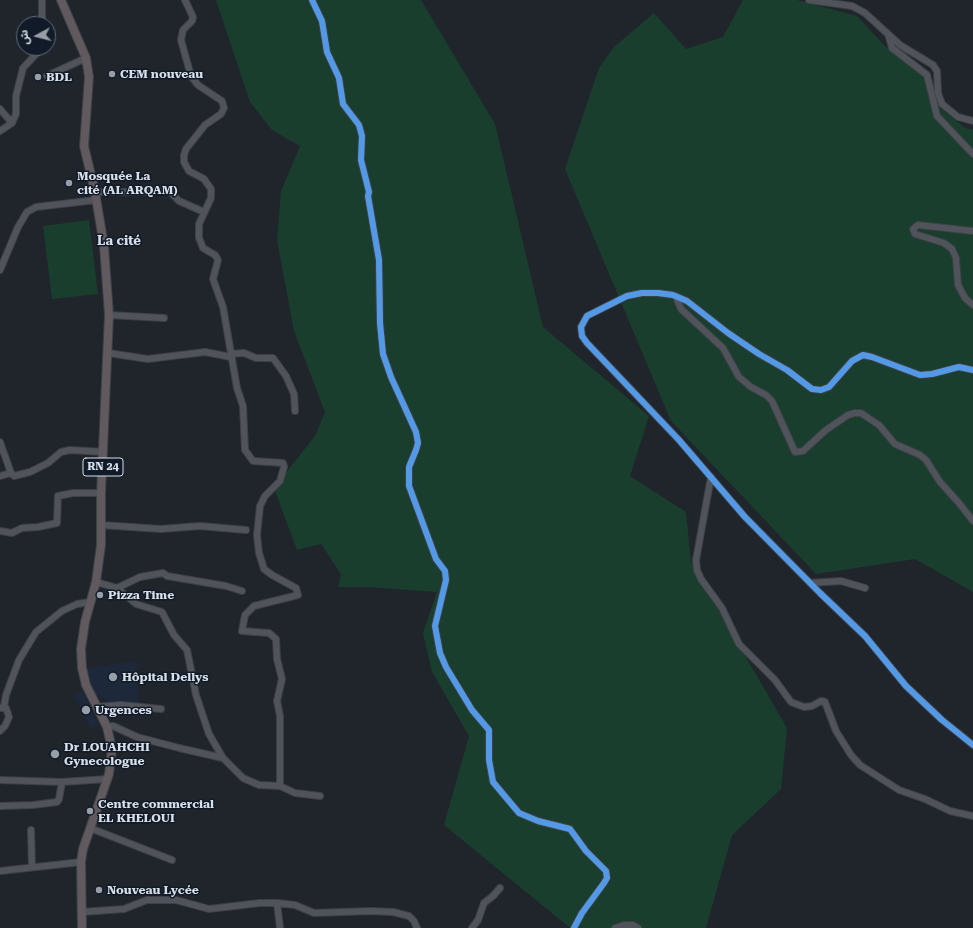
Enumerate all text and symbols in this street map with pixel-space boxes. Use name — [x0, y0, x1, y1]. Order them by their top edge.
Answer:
north arrow — [16, 16, 56, 56]
text: ش — [17, 29, 32, 46]
place label: CEM nouveau — [120, 67, 203, 81]
marker: CEM nouveau — [107, 69, 117, 79]
place label: BDL — [46, 70, 72, 84]
marker: BDL — [33, 72, 43, 82]
place label: Mosquée La cité (AL ARQAM) — [77, 169, 178, 197]
marker: Mosquée La cité (AL ARQAM) — [64, 178, 74, 188]
district label: La cité — [97, 233, 141, 249]
road number: RN 24 — [83, 458, 123, 476]
place label: Pizza Time — [108, 588, 174, 602]
marker: Pizza Time — [95, 590, 105, 600]
place label: Hôpital Dellys — [122, 670, 208, 684]
marker: Hôpital Dellys — [107, 671, 119, 683]
place label: Urgences — [95, 703, 152, 717]
marker: Urgences — [80, 704, 92, 716]
place label: Dr LOUAHCHI Gynecologue — [64, 740, 150, 768]
marker: Dr LOUAHCHI Gynecologue — [49, 748, 61, 760]
place label: Centre commercial EL KHELOUI — [98, 797, 214, 825]
marker: Centre commercial EL KHELOUI — [85, 806, 95, 816]
place label: Nouveau Lycée — [107, 883, 199, 897]
marker: Nouveau Lycée — [94, 885, 104, 895]

